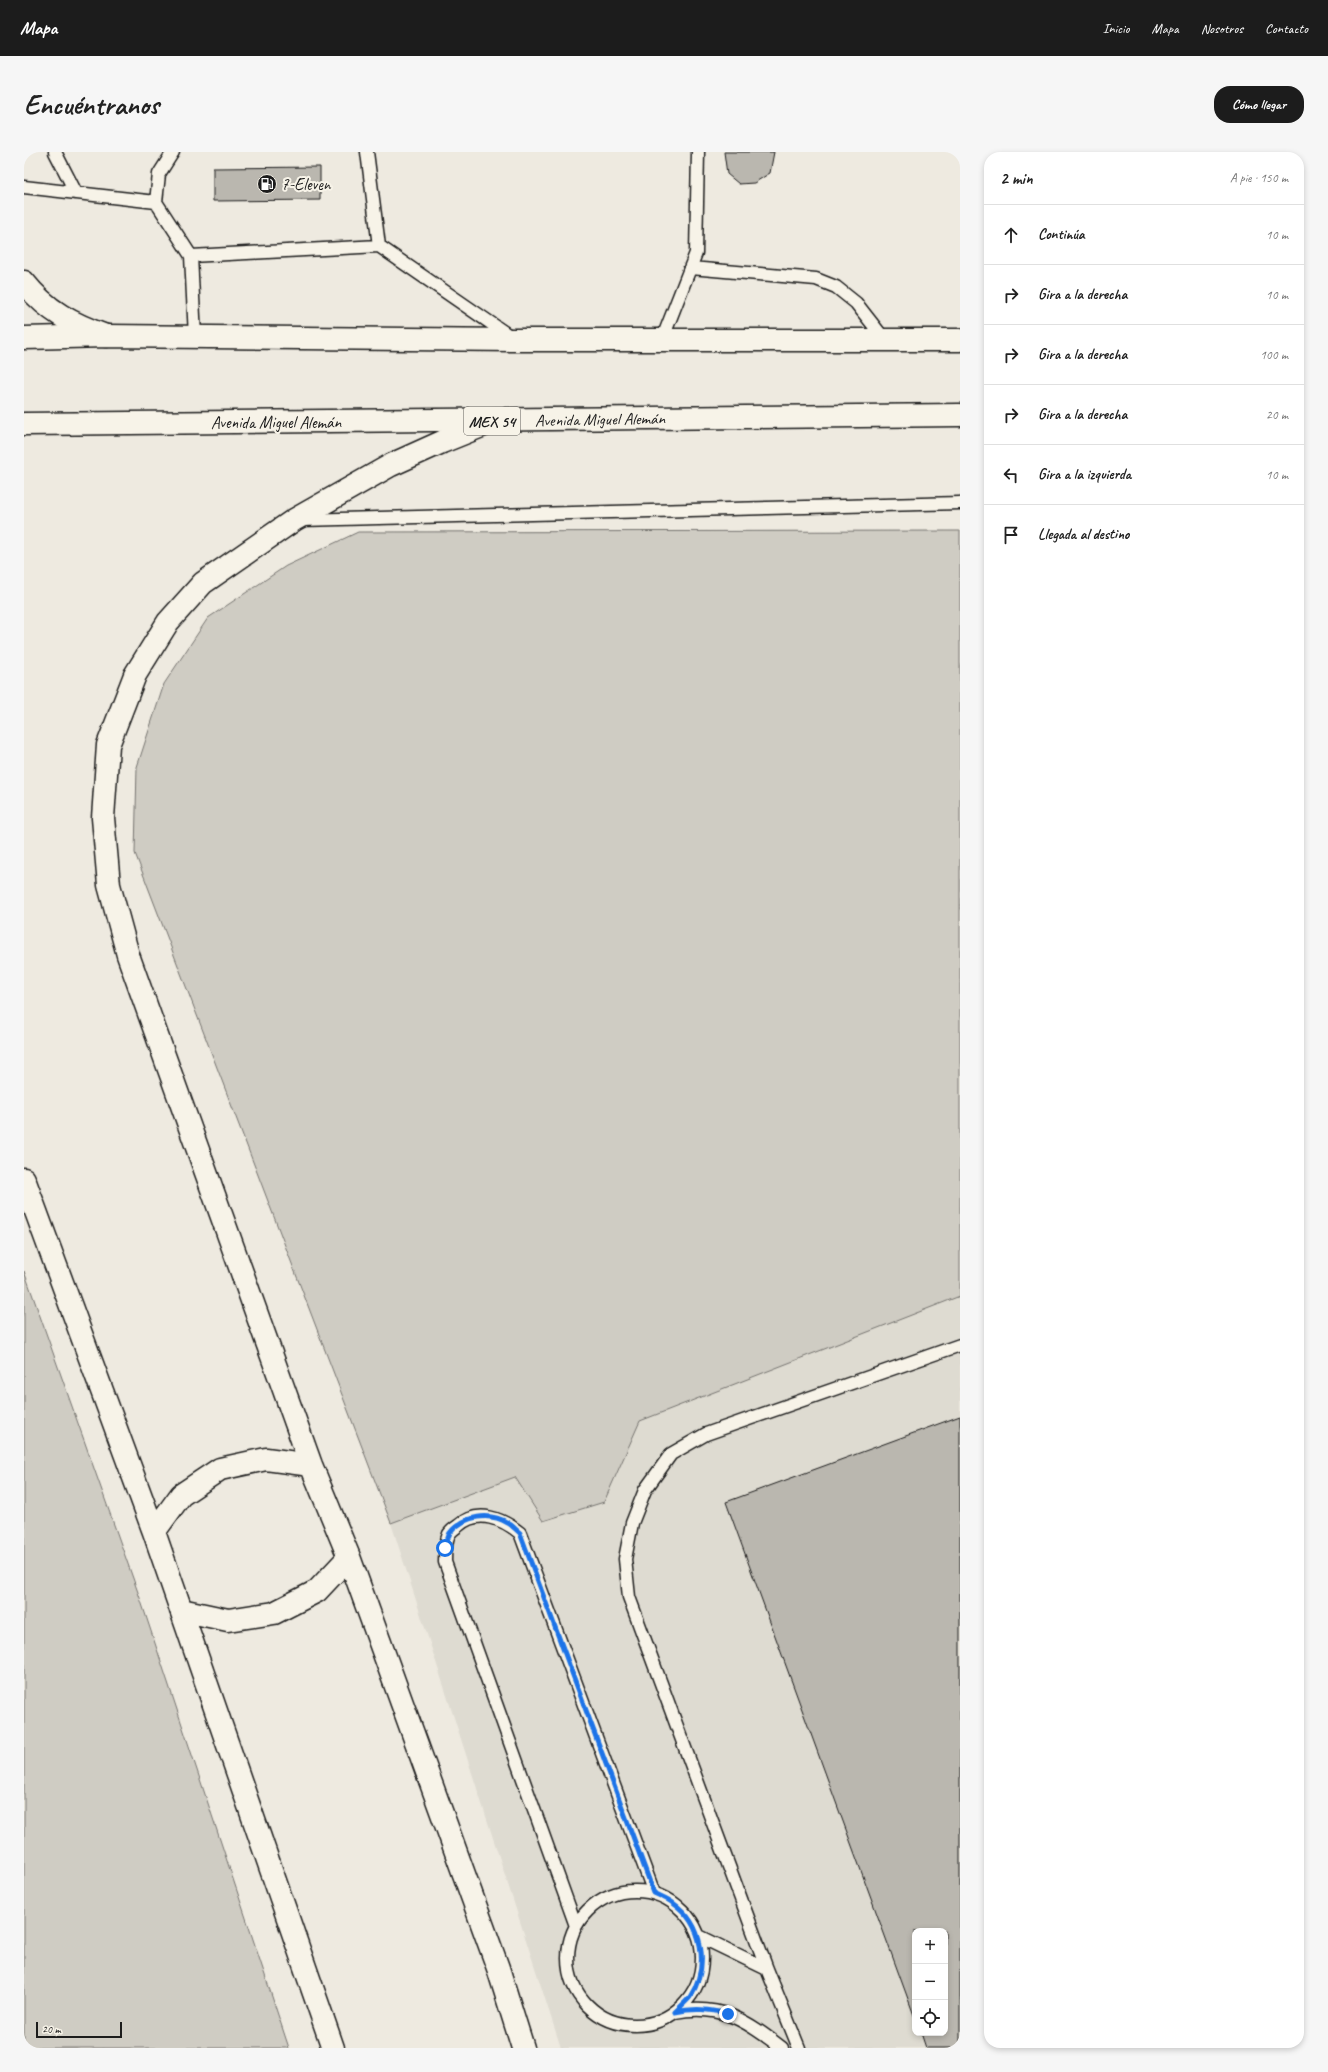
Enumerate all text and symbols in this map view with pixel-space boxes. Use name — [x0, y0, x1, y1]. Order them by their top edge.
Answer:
text: Mapa — [20, 16, 57, 40]
text: Inicio — [1103, 20, 1130, 37]
text: Mapa — [1152, 20, 1179, 37]
text: Nosotros — [1201, 20, 1243, 37]
text: Contacto — [1265, 20, 1308, 37]
button: Cómo llegar — [1214, 86, 1304, 123]
text: Encuéntranos — [24, 87, 159, 122]
text: 2 min — [1000, 168, 1033, 189]
text: A pie · 150 m — [1230, 170, 1288, 186]
fuel station icon: 7-Eleven — [256, 173, 278, 195]
place label: 7-Eleven — [281, 174, 332, 195]
icon: ahead — [1000, 224, 1022, 246]
text: Continúa — [1038, 225, 1085, 244]
text: 10 m — [1266, 227, 1288, 243]
icon: right — [1000, 284, 1022, 306]
text: Gira a la derecha — [1038, 285, 1127, 304]
text: 10 m — [1266, 287, 1288, 303]
icon: right — [1000, 344, 1022, 366]
text: Gira a la derecha — [1038, 345, 1127, 364]
text: 100 m — [1260, 347, 1288, 363]
icon: right — [1000, 404, 1022, 426]
text: Gira a la derecha — [1038, 405, 1127, 424]
road number: MEX 54 — [464, 407, 520, 435]
text: 20 m — [1266, 407, 1288, 423]
street label: Avenida Miguel Alemán — [535, 408, 667, 431]
street label: Avenida Miguel Alemán — [211, 412, 342, 433]
icon: left — [1000, 464, 1022, 486]
text: Gira a la izquierda — [1038, 465, 1131, 484]
text: 10 m — [1266, 467, 1288, 483]
icon: arrive — [1000, 524, 1022, 546]
text: Llegada al destino — [1038, 525, 1129, 544]
route start — [436, 1539, 454, 1557]
map controls — [912, 1928, 948, 2036]
button: + — [912, 1928, 948, 1964]
button: − — [912, 1964, 948, 2000]
button: locate — [912, 2000, 948, 2036]
route end — [719, 2005, 737, 2023]
scale bar — [36, 2020, 122, 2039]
text: 20 m — [42, 2022, 61, 2036]

